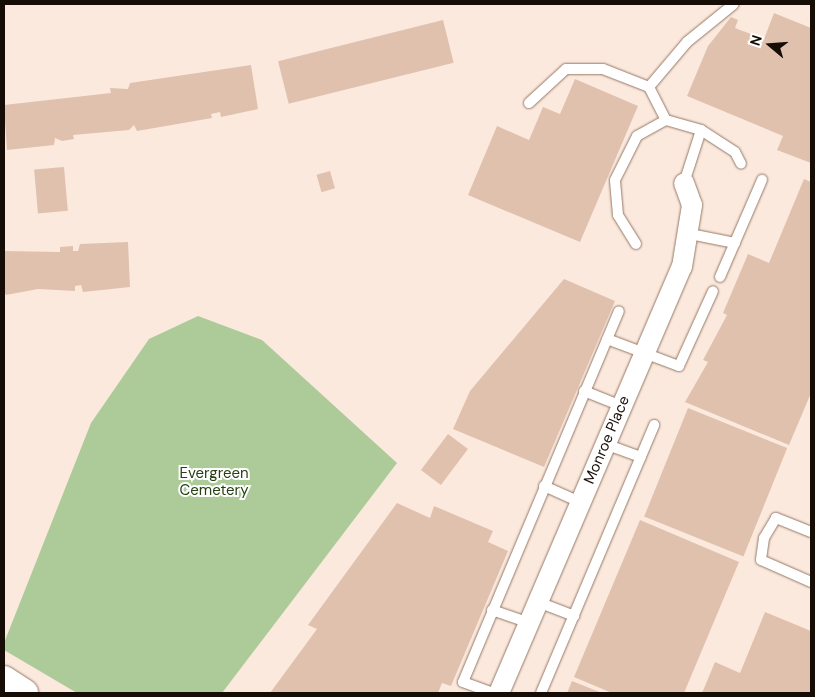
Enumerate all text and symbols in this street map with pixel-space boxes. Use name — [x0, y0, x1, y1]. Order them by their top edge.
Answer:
north arrow — [745, 20, 795, 70]
text: N — [746, 33, 766, 48]
street label: Monroe Place — [580, 393, 634, 487]
park label: Evergreen Cemetery — [179, 464, 249, 499]

